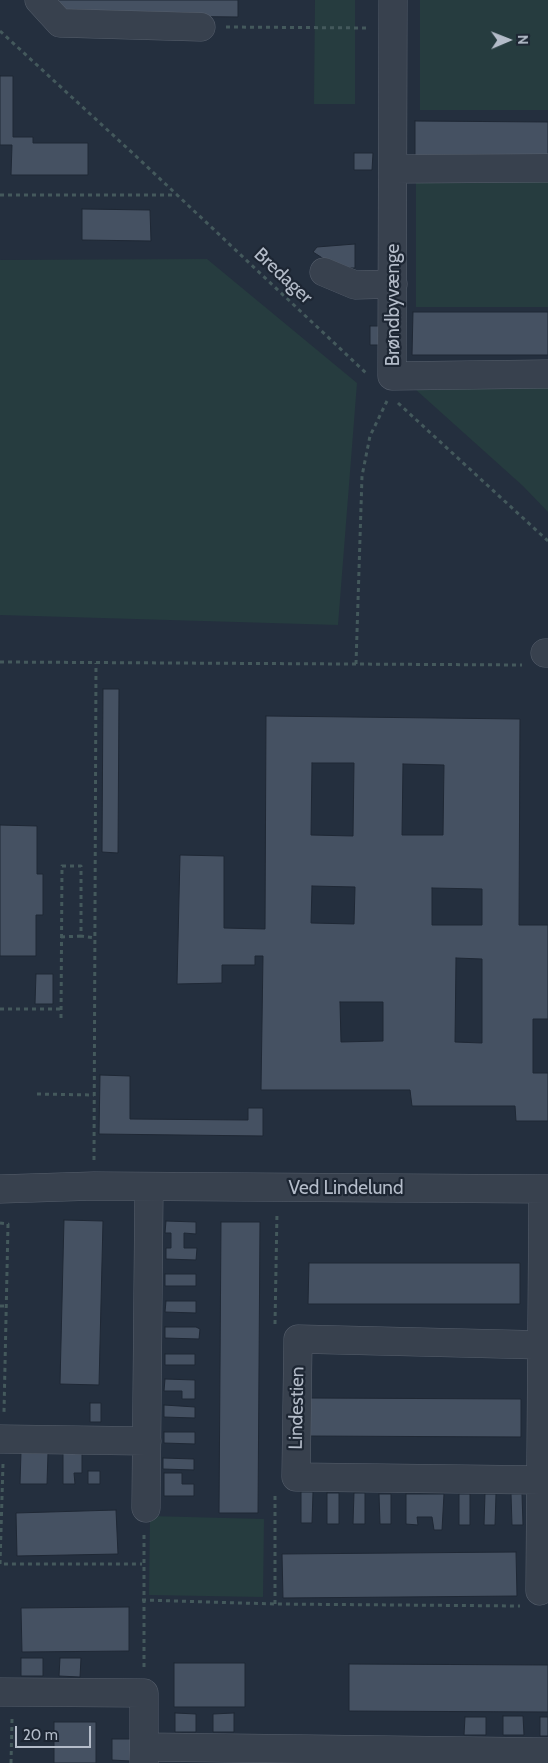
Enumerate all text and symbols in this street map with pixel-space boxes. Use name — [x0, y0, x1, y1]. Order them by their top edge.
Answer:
north arrow — [483, 15, 533, 65]
text: N — [514, 35, 532, 45]
street label: Bredager — [249, 243, 317, 309]
street label: Brøndbyvænge — [382, 244, 404, 366]
street label: Ved Lindelund — [288, 1177, 404, 1199]
street label: Lindestien — [285, 1366, 309, 1450]
scale bar — [18, 1716, 94, 1748]
text: 20 m — [23, 1726, 58, 1744]

